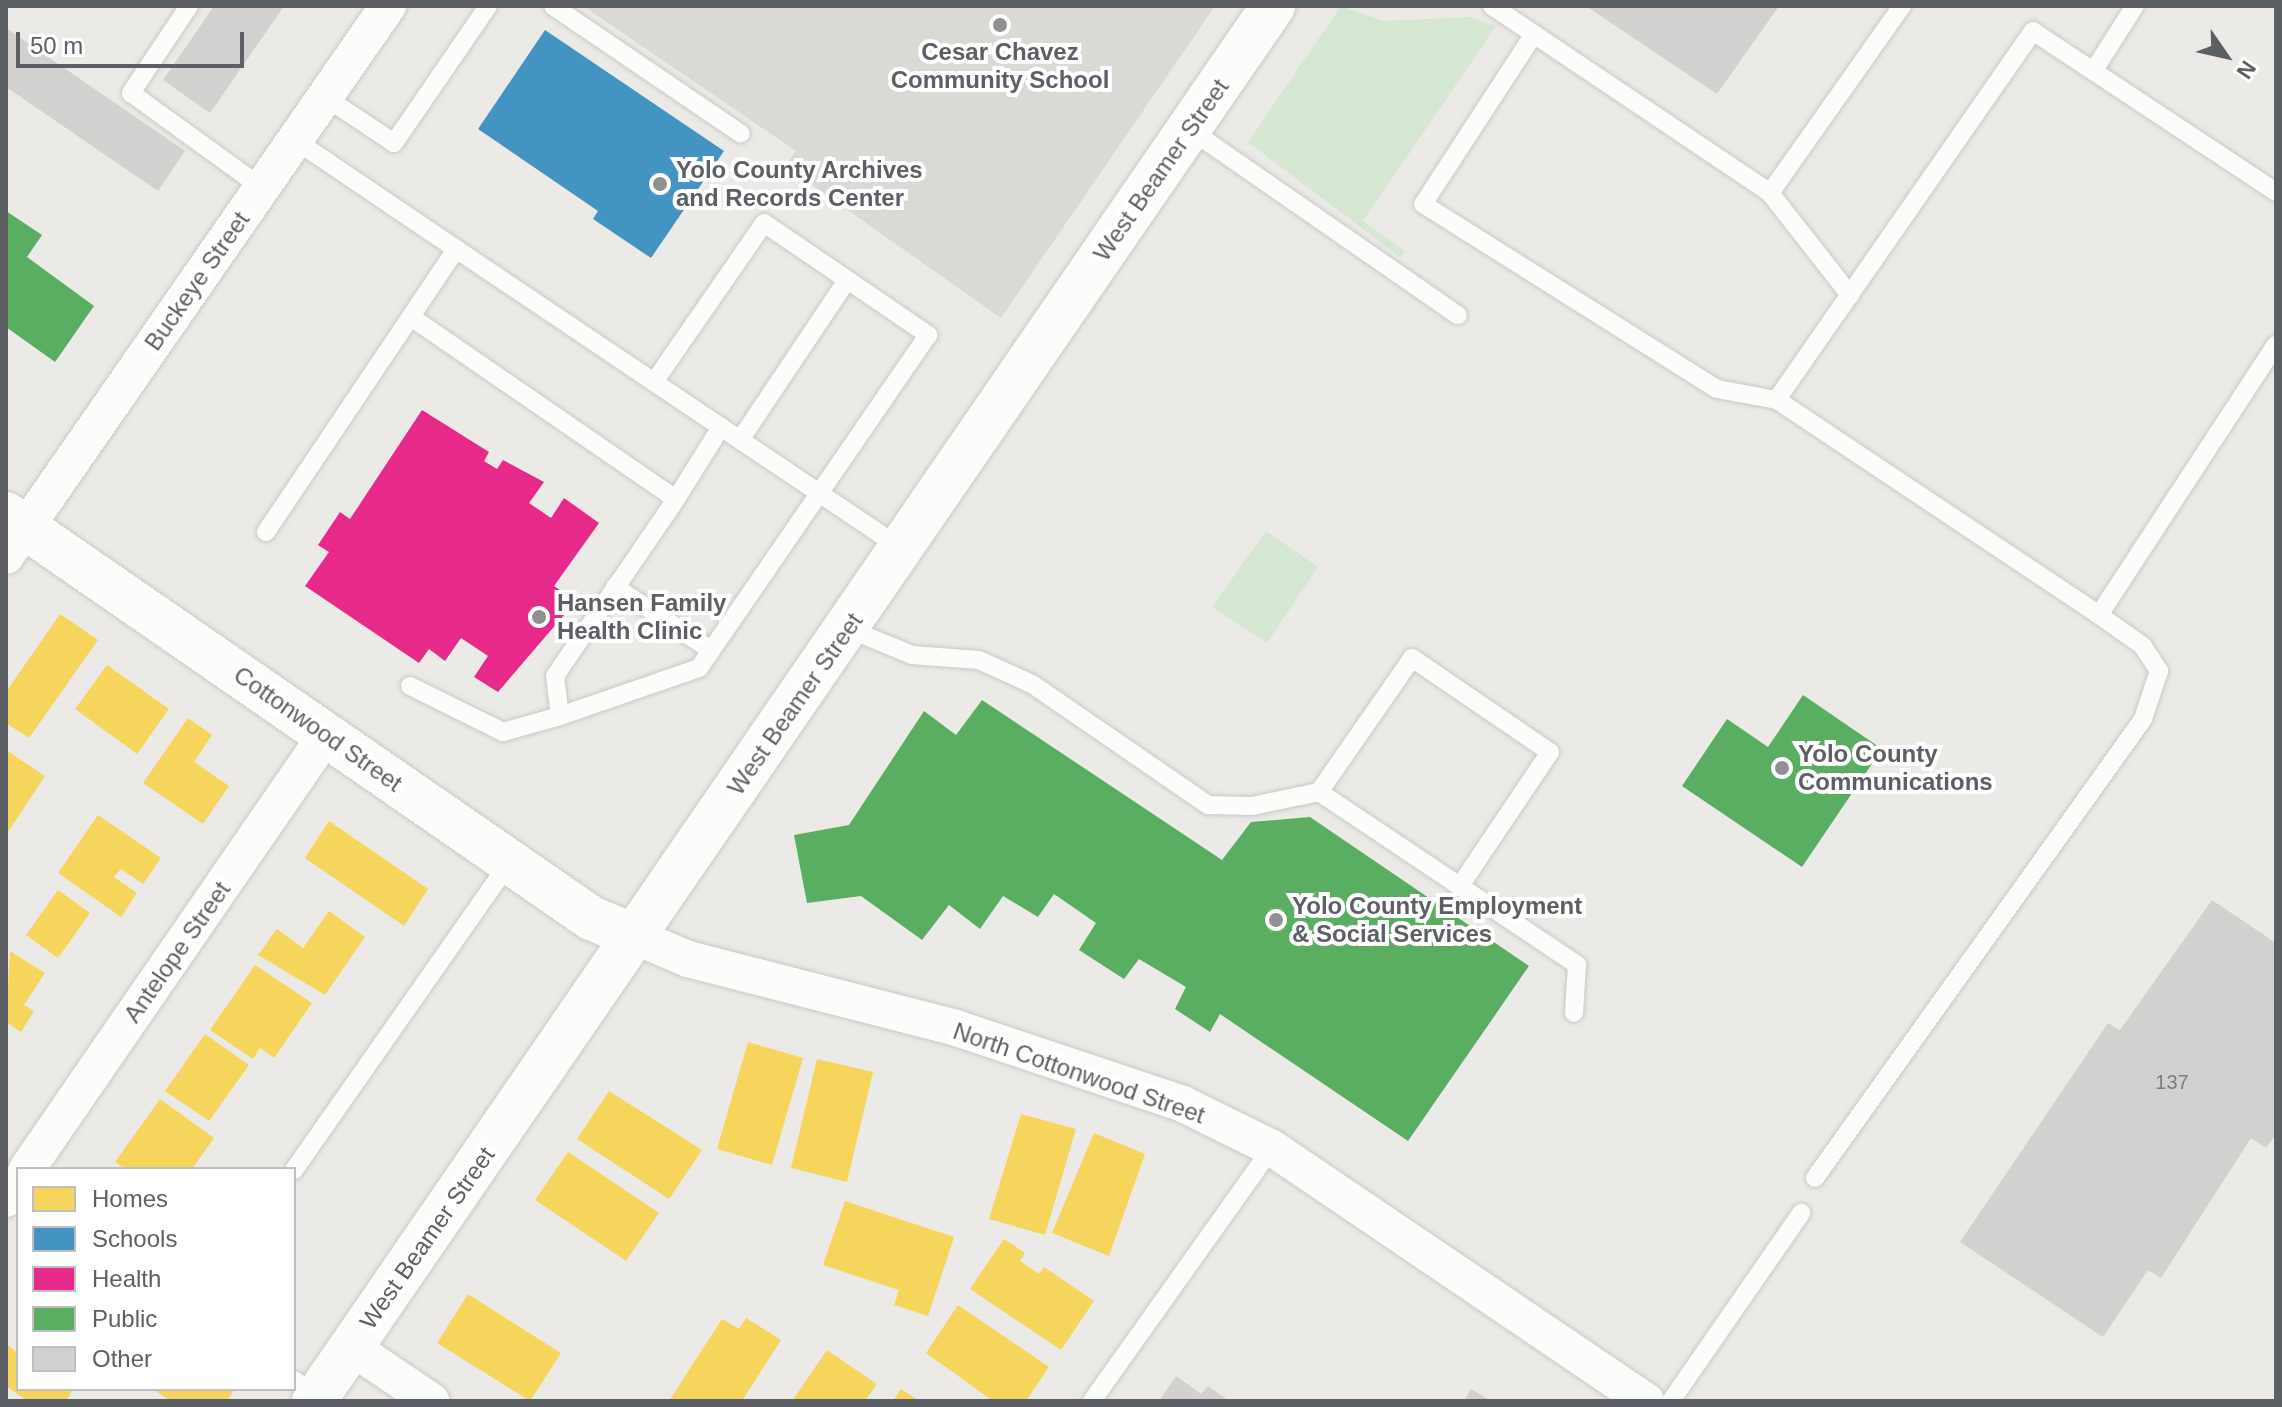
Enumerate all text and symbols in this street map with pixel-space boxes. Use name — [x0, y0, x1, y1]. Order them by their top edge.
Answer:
scale bar — [20, 16, 248, 66]
marker: Cesar Chavez Community School — [991, 16, 1009, 34]
north arrow — [2186, 16, 2266, 96]
text: 50 m — [30, 32, 83, 59]
place label: Cesar Chavez Community School — [891, 38, 1109, 94]
text: N — [2232, 56, 2261, 83]
street label: West Beamer Street — [1087, 73, 1235, 267]
place label: Yolo County Archives and Records Center — [676, 156, 924, 212]
marker: Yolo County Archives and Records Center — [651, 175, 669, 193]
street label: Buckeye Street — [139, 206, 255, 356]
place label: Hansen Family Health Clinic — [557, 589, 726, 645]
marker: Hansen Family Health Clinic — [528, 606, 550, 628]
street label: West Beamer Street — [721, 607, 869, 801]
street label: Cottonwood Street — [228, 660, 408, 798]
place label: Yolo County Communications — [1798, 740, 1993, 796]
marker: Yolo County Communications — [1773, 759, 1791, 777]
street label: Antelope Street — [118, 876, 236, 1028]
place label: Yolo County Employment & Social Services — [1292, 892, 1582, 948]
marker: Yolo County Employment & Social Services — [1267, 911, 1285, 929]
street label: North Cottonwood Street — [949, 1016, 1209, 1130]
house number: 137 — [2155, 1070, 2189, 1094]
street label: West Beamer Street — [353, 1141, 501, 1335]
legend — [16, 1167, 296, 1391]
text: Homes — [92, 1185, 168, 1212]
text: Schools — [92, 1225, 177, 1252]
text: Health — [92, 1265, 161, 1292]
text: Public — [92, 1305, 157, 1332]
text: Other — [92, 1345, 152, 1372]

